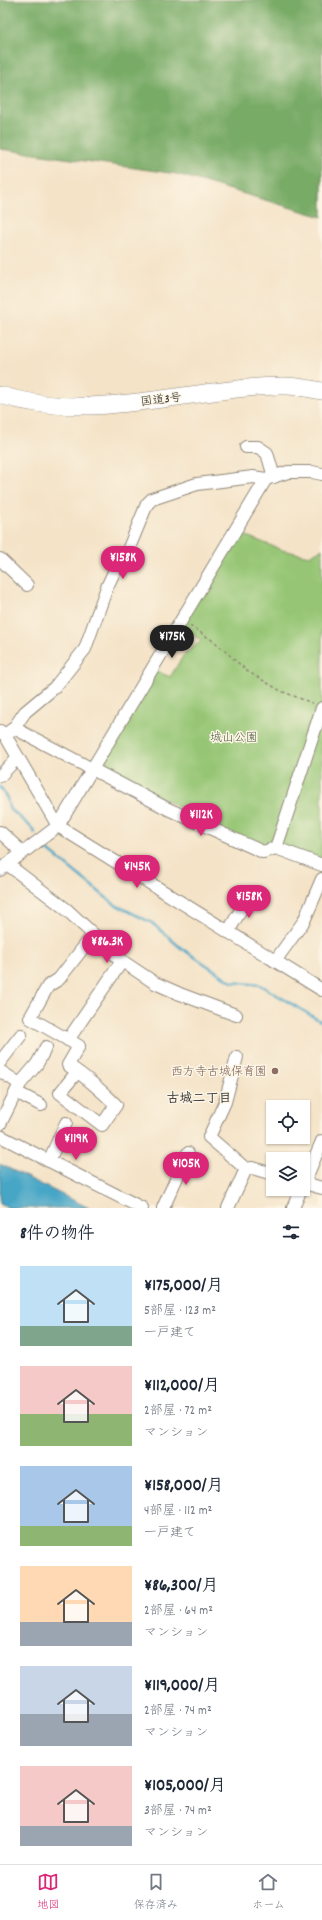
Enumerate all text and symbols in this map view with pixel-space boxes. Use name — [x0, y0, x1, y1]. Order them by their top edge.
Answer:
street label: 国道3号 — [140, 390, 183, 411]
pin: ¥158K — [95, 546, 151, 580]
text: ¥158K — [110, 549, 136, 568]
pin: ¥175K — [144, 625, 200, 659]
text: ¥175K — [159, 628, 185, 647]
park label: 城山公園 — [210, 730, 258, 747]
pin: ¥112K — [173, 803, 229, 837]
text: ¥112K — [189, 806, 213, 825]
pin: ¥145K — [109, 855, 165, 889]
text: ¥145K — [124, 858, 150, 877]
pin: ¥158K — [221, 885, 277, 919]
text: ¥158K — [236, 888, 262, 907]
pin: ¥86.3K — [74, 930, 140, 964]
text: ¥86.3K — [91, 933, 123, 952]
place label: 西方寺古城保育園 — [171, 1064, 267, 1081]
marker: 西方寺古城保育園 — [270, 1066, 280, 1076]
district label: 古城二丁目 — [166, 1090, 232, 1109]
map controls — [266, 1100, 310, 1196]
button: locate — [266, 1100, 310, 1144]
pin: ¥119K — [48, 1127, 104, 1161]
text: ¥119K — [64, 1130, 88, 1149]
pin: ¥105K — [158, 1152, 214, 1186]
button: layers — [266, 1152, 310, 1196]
text: ¥105K — [172, 1155, 200, 1174]
icon: filters — [280, 1221, 302, 1243]
text: 8件の物件 — [20, 1223, 95, 1247]
text: ¥175,000/月 — [144, 1275, 223, 1299]
icon: home — [52, 1282, 100, 1330]
text: 5部屋 · 123 m² — [144, 1302, 216, 1321]
text: 一戸建て — [144, 1324, 196, 1343]
text: ¥112,000/月 — [144, 1375, 220, 1399]
icon: home — [52, 1382, 100, 1430]
text: 2部屋 · 72 m² — [144, 1402, 212, 1421]
text: マンション — [144, 1424, 208, 1443]
text: ¥158,000/月 — [144, 1475, 224, 1499]
icon: home — [52, 1482, 100, 1530]
text: 4部屋 · 112 m² — [144, 1502, 212, 1521]
text: 一戸建て — [144, 1524, 196, 1543]
text: ¥86,300/月 — [144, 1575, 219, 1599]
icon: home — [52, 1582, 100, 1630]
text: 2部屋 · 64 m² — [144, 1602, 213, 1621]
text: マンション — [144, 1624, 208, 1643]
text: ¥119,000/月 — [144, 1675, 220, 1699]
icon: home — [52, 1682, 100, 1730]
text: 2部屋 · 74 m² — [144, 1702, 212, 1721]
text: マンション — [144, 1724, 208, 1743]
text: ¥105,000/月 — [144, 1775, 226, 1799]
icon: home — [52, 1782, 100, 1830]
text: 3部屋 · 74 m² — [144, 1802, 212, 1821]
text: マンション — [144, 1824, 208, 1843]
tab: 地図 — [37, 1871, 59, 1914]
tab: 保存済み — [134, 1871, 178, 1914]
tab: ホーム — [252, 1871, 285, 1914]

